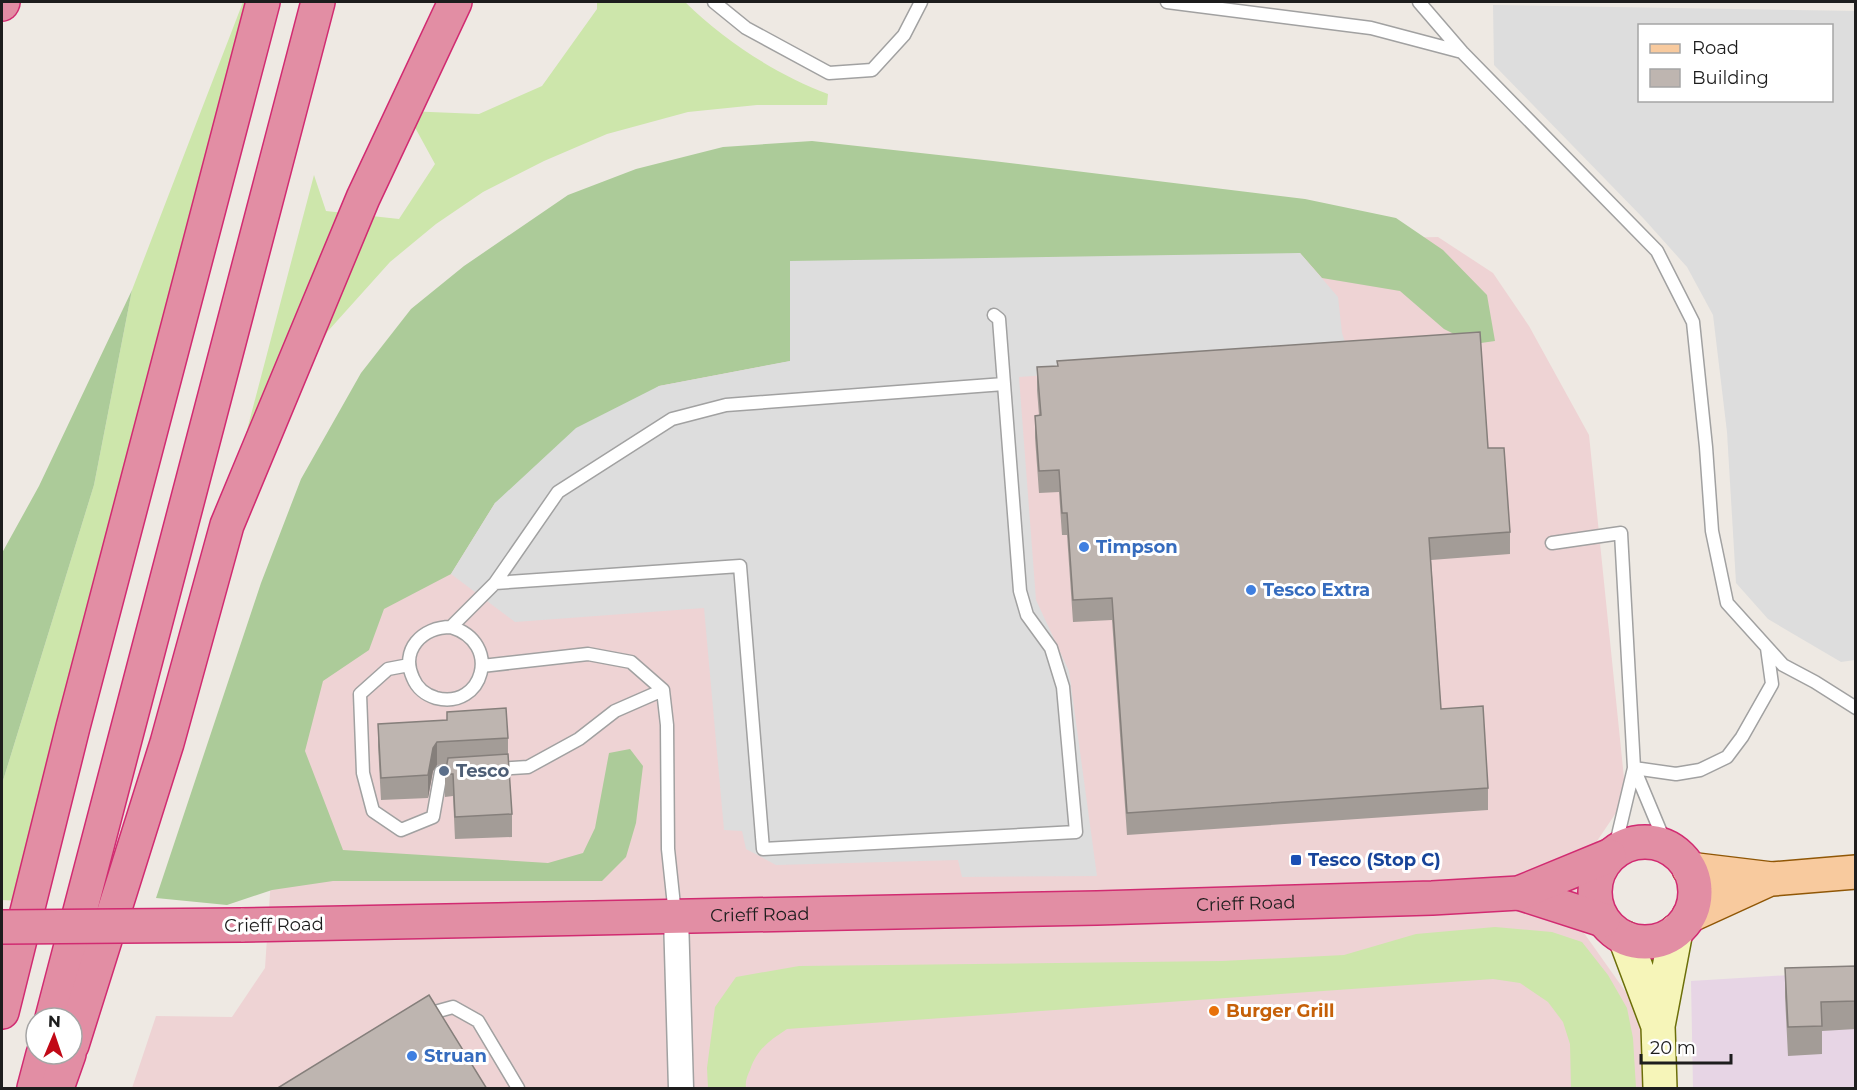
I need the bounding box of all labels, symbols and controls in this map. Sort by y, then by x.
legend [1638,24,1833,102]
text: Road [1692,37,1739,59]
text: Building [1692,67,1769,89]
place label: Timpson [1096,536,1178,558]
marker: Timpson [1077,540,1091,554]
place label: Tesco Extra [1263,579,1370,601]
marker: Tesco Extra [1244,583,1258,597]
place label: Tesco [456,760,510,782]
marker: Tesco [437,764,451,778]
place label: Tesco (Stop C) [1308,849,1441,871]
marker: Tesco (Stop C) [1289,853,1303,867]
street label: Crieff Road [1196,891,1296,916]
street label: Crieff Road [710,903,810,927]
street label: Crieff Road [224,913,324,937]
place label: Burger Grill [1226,1000,1334,1022]
marker: Burger Grill [1207,1004,1221,1018]
north arrow [24,1006,84,1066]
text: N [48,1012,61,1031]
scale bar [1641,1027,1731,1065]
text: 20 m [1650,1037,1696,1059]
place label: Struan [424,1045,487,1067]
marker: Struan [405,1049,419,1063]

